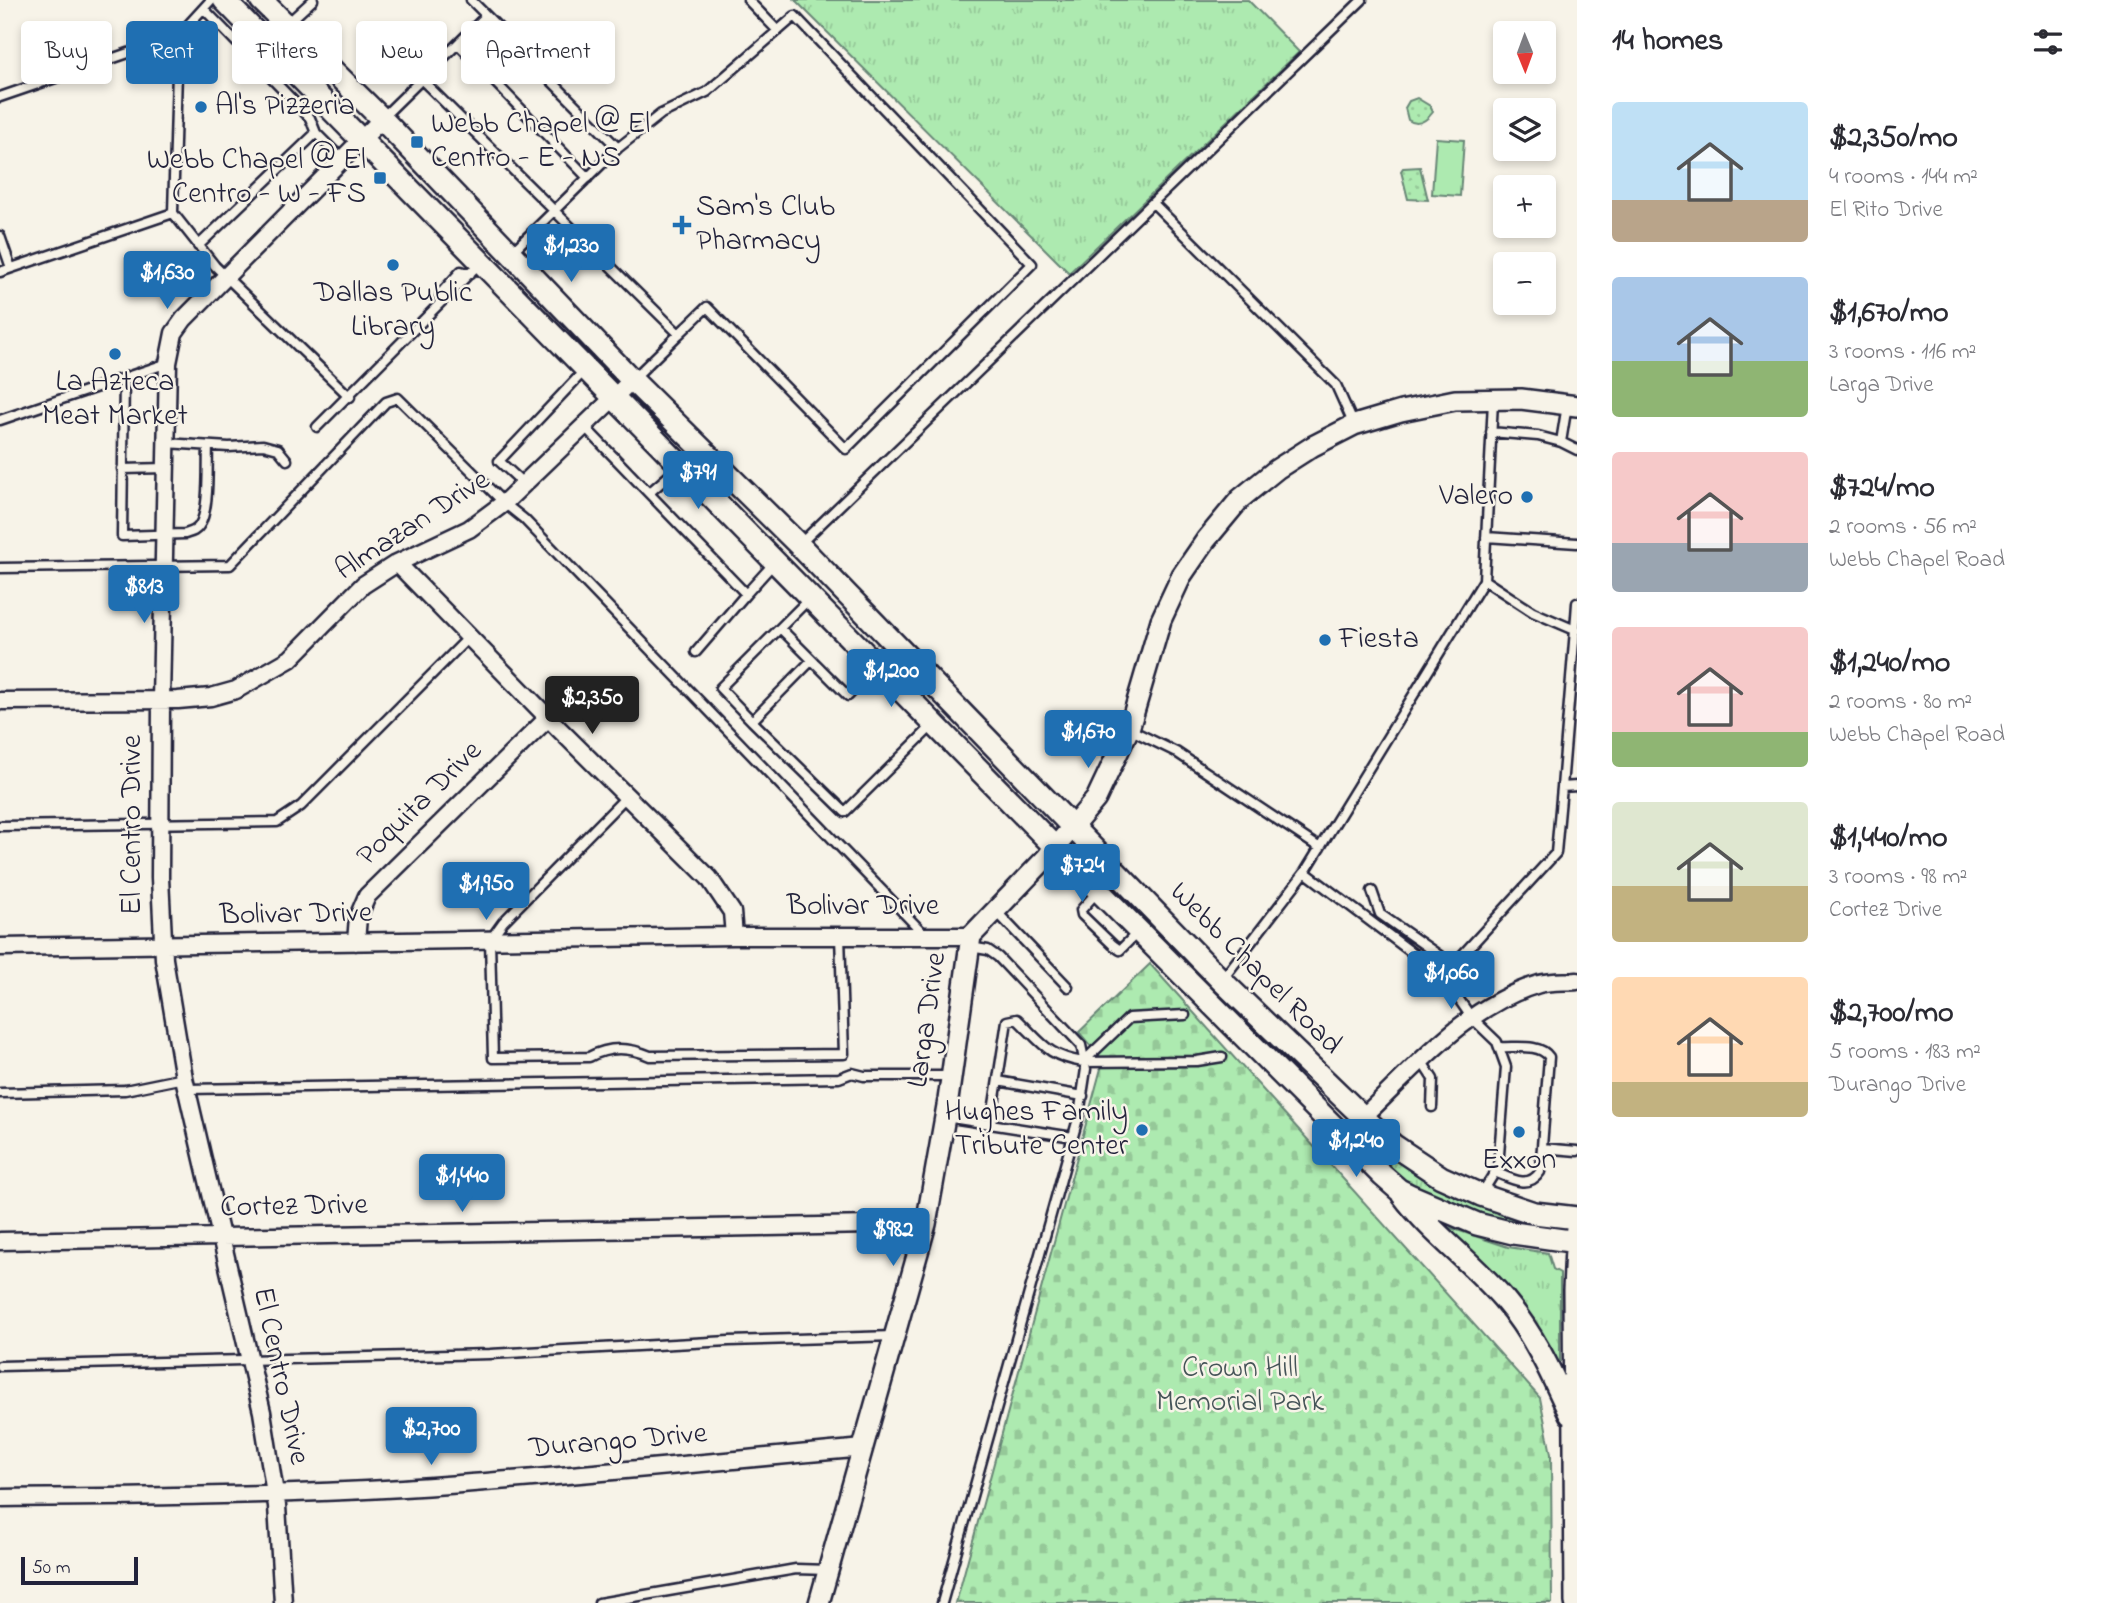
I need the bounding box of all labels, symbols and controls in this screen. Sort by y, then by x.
text: 14 homes [1612,20,1723,64]
chip: Buy [21,21,112,84]
chip: Rent [126,21,218,84]
chip: Filters [232,21,342,84]
chip: New [356,21,447,84]
chip: Apartment [461,21,615,84]
north arrow [1493,21,1556,84]
map controls [1493,21,1556,315]
icon: filters [2029,23,2067,61]
place label: Al's Pizzeria [215,85,355,129]
button: layers [1493,98,1556,161]
marker: Al's Pizzeria [193,99,209,115]
place label: Webb Chapel @ El Centro - E - NS [431,103,650,181]
text: $2,350/mo [1829,117,1958,161]
icon: home [1668,130,1752,214]
marker: Webb Chapel @ El Centro - E - NS [409,134,425,150]
place label: Webb Chapel @ El Centro - W - FS [147,139,366,217]
text: 4 rooms · 144 m² [1829,161,1978,194]
marker: Webb Chapel @ El Centro - W - FS [372,170,388,186]
button: + [1493,175,1556,238]
place label: Sam's Club Pharmacy [696,186,835,264]
text: El Rito Drive [1829,194,1943,227]
marker: Sam's Club Pharmacy [674,217,690,233]
pin: $1,230 [514,224,628,284]
text: $1,230 [543,230,599,263]
pin: $1,630 [110,252,224,311]
button: − [1493,252,1556,315]
text: $1,630 [140,257,194,290]
marker: Dallas Public Library [385,257,401,273]
place label: Dallas Public Library [313,272,473,350]
text: $1,670/mo [1829,292,1949,336]
icon: home [1668,305,1752,389]
text: 3 rooms · 116 m² [1829,336,1976,369]
marker: La Azteca Meat Market [107,346,123,362]
place label: La Azteca Meat Market [42,361,188,439]
text: Larga Drive [1829,369,1934,402]
pin: $791 [657,452,739,511]
text: $791 [679,457,717,490]
street label: Almazan Drive [327,459,500,593]
text: $724/mo [1829,467,1935,511]
place label: Valero [1438,475,1513,519]
icon: home [1668,480,1752,564]
marker: Valero [1519,489,1535,505]
text: 2 rooms · 56 m² [1829,511,1977,544]
text: Webb Chapel Road [1829,544,2005,577]
pin: $813 [103,566,185,625]
text: $813 [124,571,164,604]
place label: Fiesta [1338,618,1419,662]
marker: Fiesta [1317,632,1333,648]
text: $1,240/mo [1829,642,1950,686]
pin: $1,200 [834,650,948,709]
text: $1,200 [863,655,919,688]
icon: home [1668,655,1752,739]
pin: $2,350 [535,676,649,736]
text: $2,350 [561,682,623,715]
text: 2 rooms · 80 m² [1829,686,1972,719]
pin: $1,670 [1031,710,1145,770]
text: $1,670 [1061,716,1115,749]
text: Webb Chapel Road [1829,719,2005,752]
street label: Poquita Drive [347,731,493,877]
street label: El Centro Drive [111,734,155,915]
text: $1,440/mo [1829,817,1948,861]
icon: home [1668,830,1752,914]
pin: $724 [1041,844,1123,904]
text: $724 [1060,850,1104,883]
text: 3 rooms · 98 m² [1829,861,1967,894]
pin: $1,950 [429,862,543,922]
text: $1,950 [458,868,514,901]
street label: Webb Chapel Road [1158,872,1352,1066]
street label: Bolivar Drive [786,885,940,929]
street label: Bolivar Drive [218,892,373,938]
text: Cortez Drive [1829,894,1942,927]
street label: Larga Drive [897,949,959,1091]
pin: $1,060 [1394,951,1508,1011]
text: $1,060 [1423,957,1479,990]
text: $2,700/mo [1829,992,1954,1036]
icon: home [1668,1005,1752,1089]
text: 5 rooms · 183 m² [1829,1036,1981,1069]
text: Durango Drive [1829,1069,1966,1102]
place label: Hughes Family Tribute Center [945,1091,1129,1169]
pin: $1,240 [1299,1120,1413,1179]
marker: Hughes Family Tribute Center [1134,1122,1150,1138]
marker: Exxon [1511,1124,1527,1140]
text: $1,240 [1328,1125,1384,1158]
place label: Exxon [1482,1139,1556,1183]
pin: $1,440 [405,1154,519,1214]
text: $1,440 [435,1160,489,1193]
street label: Cortez Drive [220,1184,369,1230]
pin: $982 [852,1208,934,1268]
text: $982 [873,1214,913,1247]
street label: El Centro Drive [240,1283,320,1469]
park label: Crown Hill Memorial Park [1156,1347,1325,1425]
pin: $2,700 [374,1408,488,1467]
street label: Durango Drive [526,1412,709,1472]
text: $2,700 [402,1413,460,1446]
scale bar [21,1554,138,1586]
text: 50 m [32,1555,71,1582]

